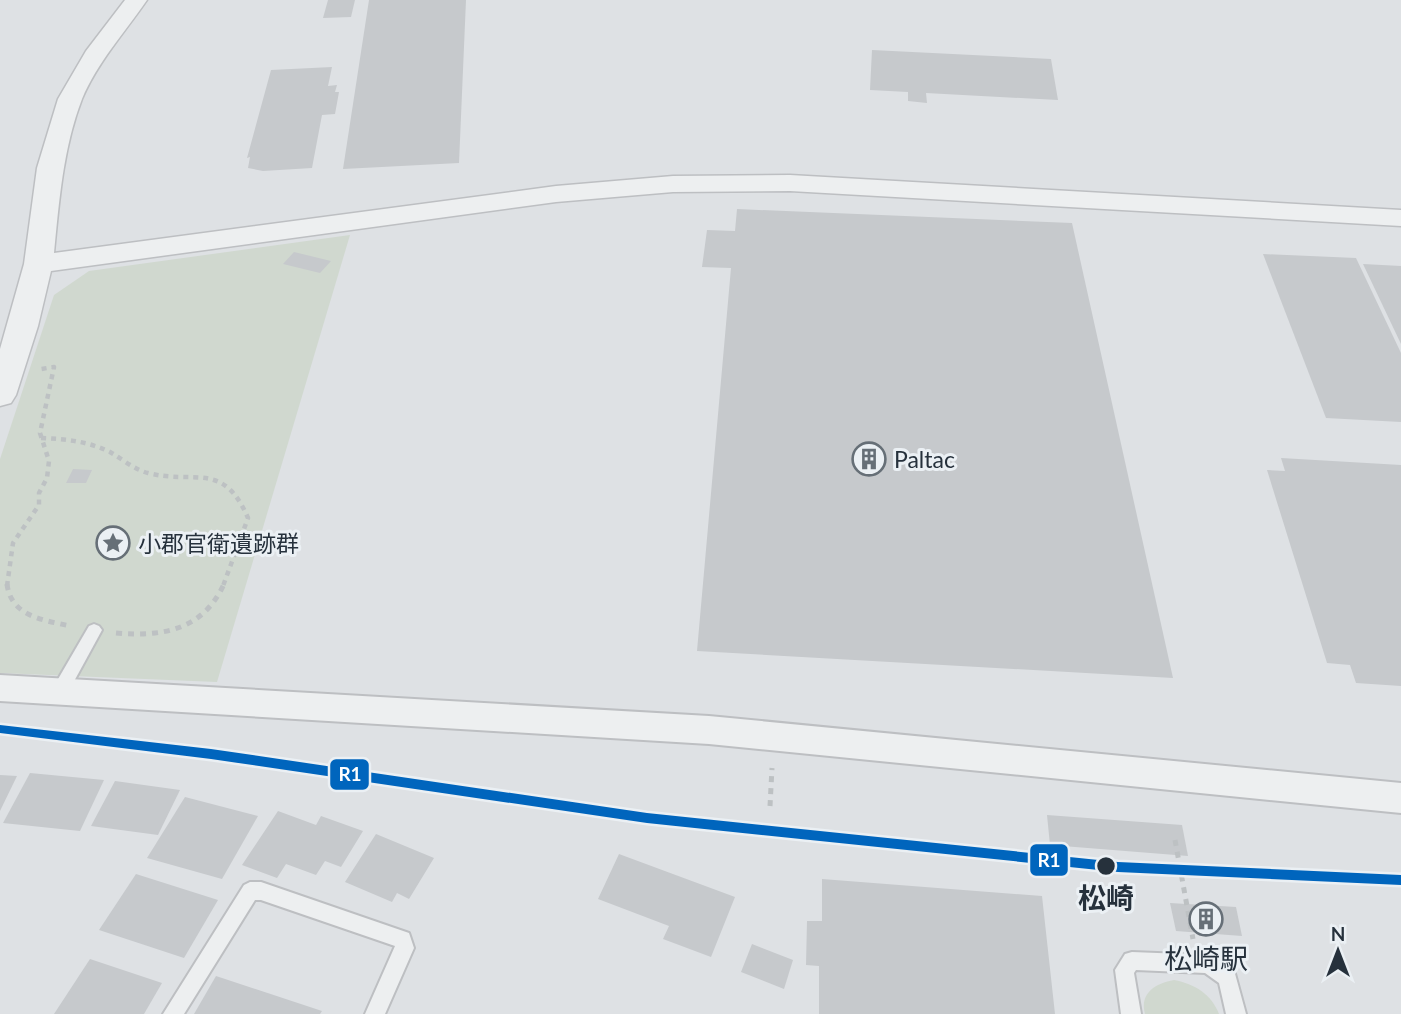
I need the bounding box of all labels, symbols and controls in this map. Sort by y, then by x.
building icon: Paltac [850,440,888,478]
place label: Paltac [894,445,955,473]
place icon: 小郡官衛遺跡群 [94,524,132,562]
place label: 小郡官衛遺跡群 [138,529,299,557]
line badge: R1 [329,758,370,791]
text: R1 [338,762,362,785]
line badge: R1 [1029,843,1069,877]
text: R1 [1037,848,1061,871]
marker: 松崎 [1095,855,1117,877]
place label: 松崎 [1078,880,1134,914]
building icon: 松崎駅 [1187,900,1225,938]
north arrow [1303,916,1373,986]
text: N [1331,922,1345,945]
place label: 松崎駅 [1164,941,1248,975]

